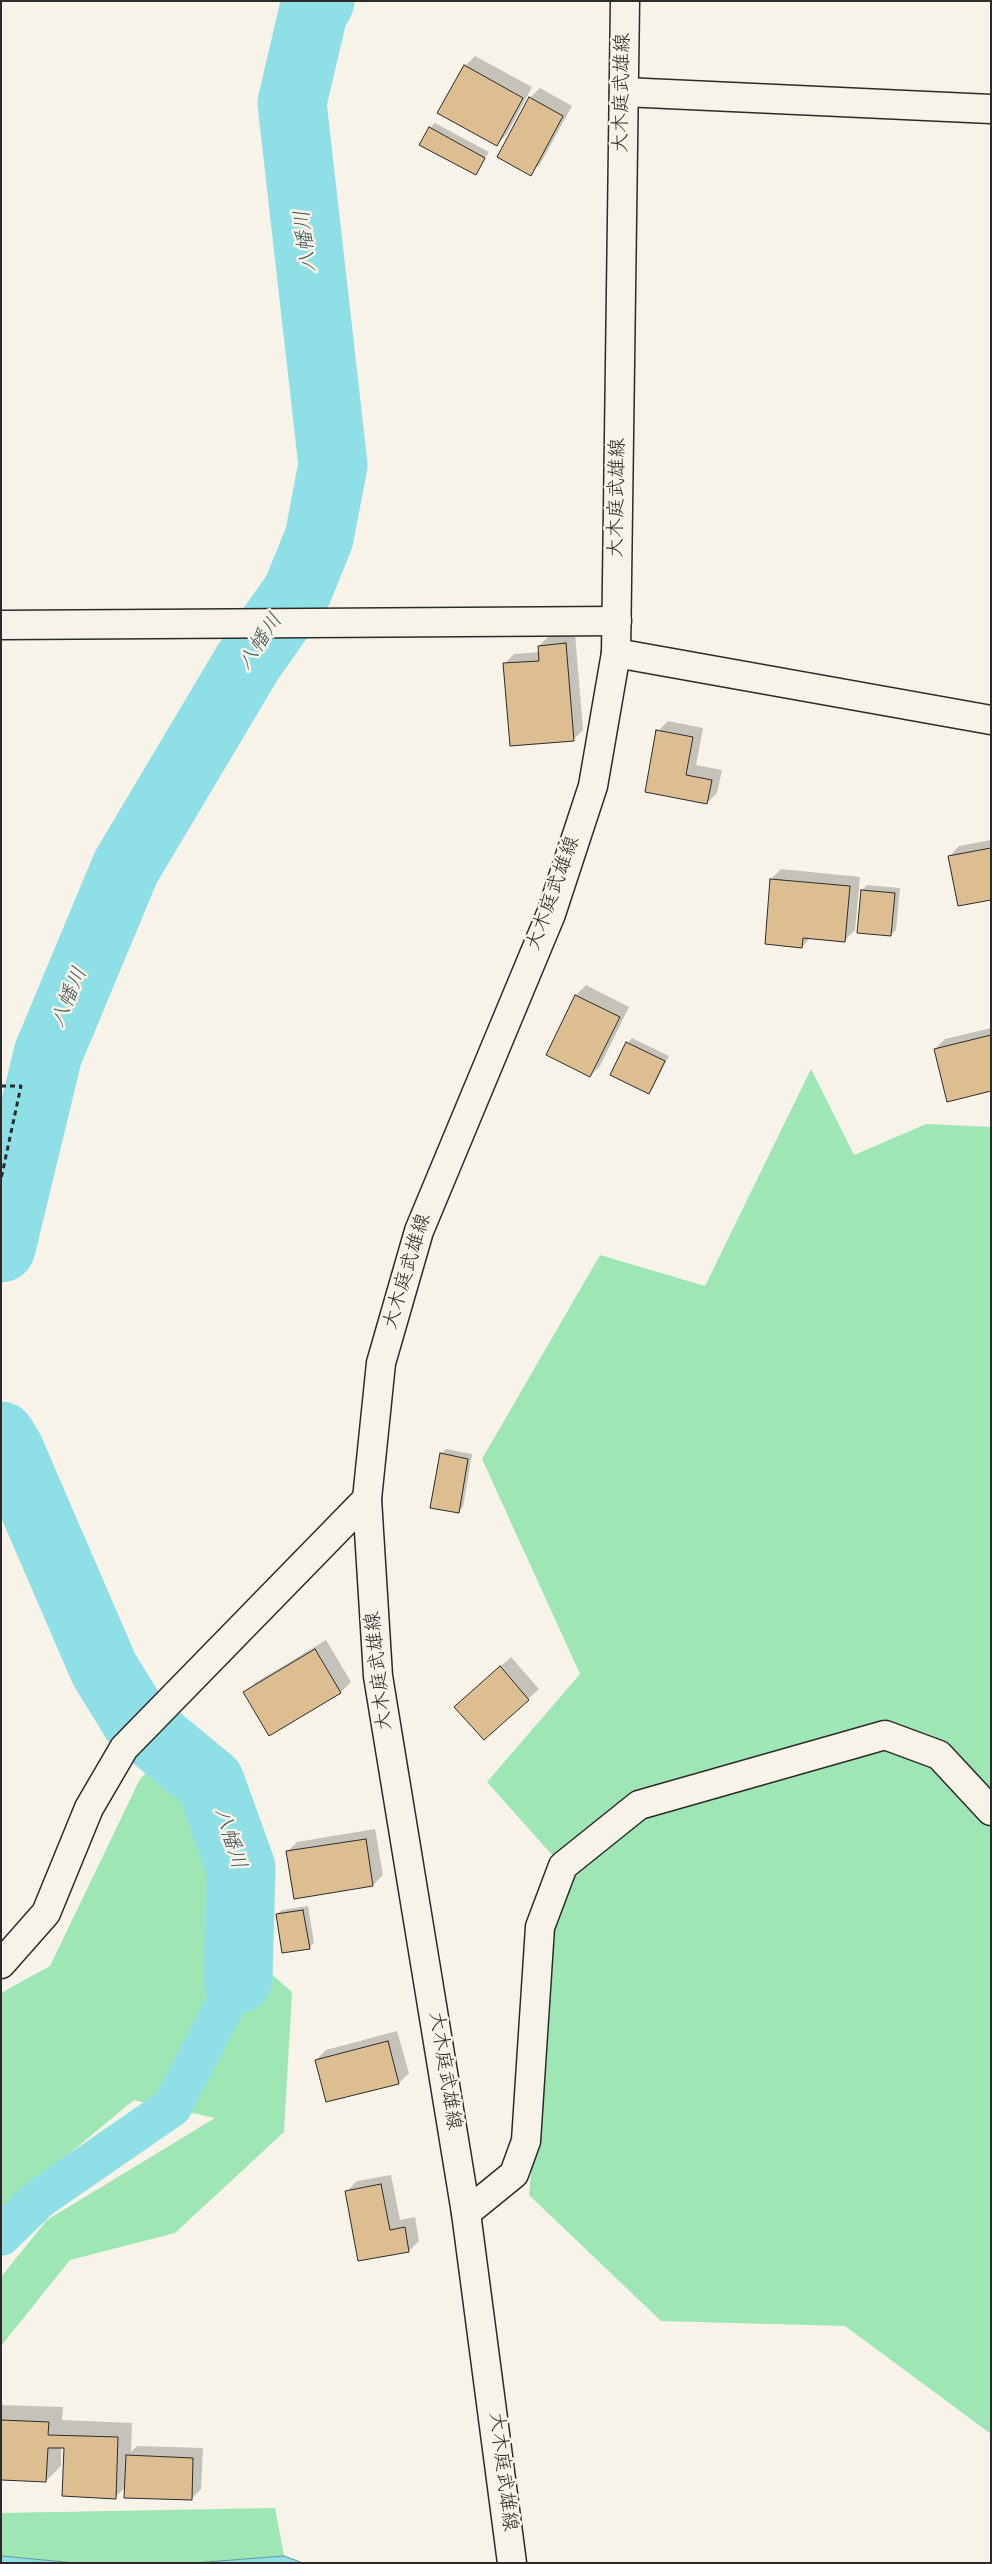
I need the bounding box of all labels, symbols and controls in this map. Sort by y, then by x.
street label: 大木庭武雄線 [611,33,637,153]
water label: 八幡川 [292,208,324,274]
street label: 大木庭武雄線 [606,438,632,558]
water label: 八幡川 [234,610,290,676]
street label: 大木庭武雄線 [523,834,587,954]
water label: 八幡川 [47,964,95,1032]
street label: 大木庭武雄線 [380,1211,438,1333]
street label: 大木庭武雄線 [363,1610,399,1732]
water label: 八幡川 [207,1805,249,1873]
street label: 大木庭武雄線 [422,2010,464,2132]
street label: 大木庭武雄線 [482,2411,520,2533]

